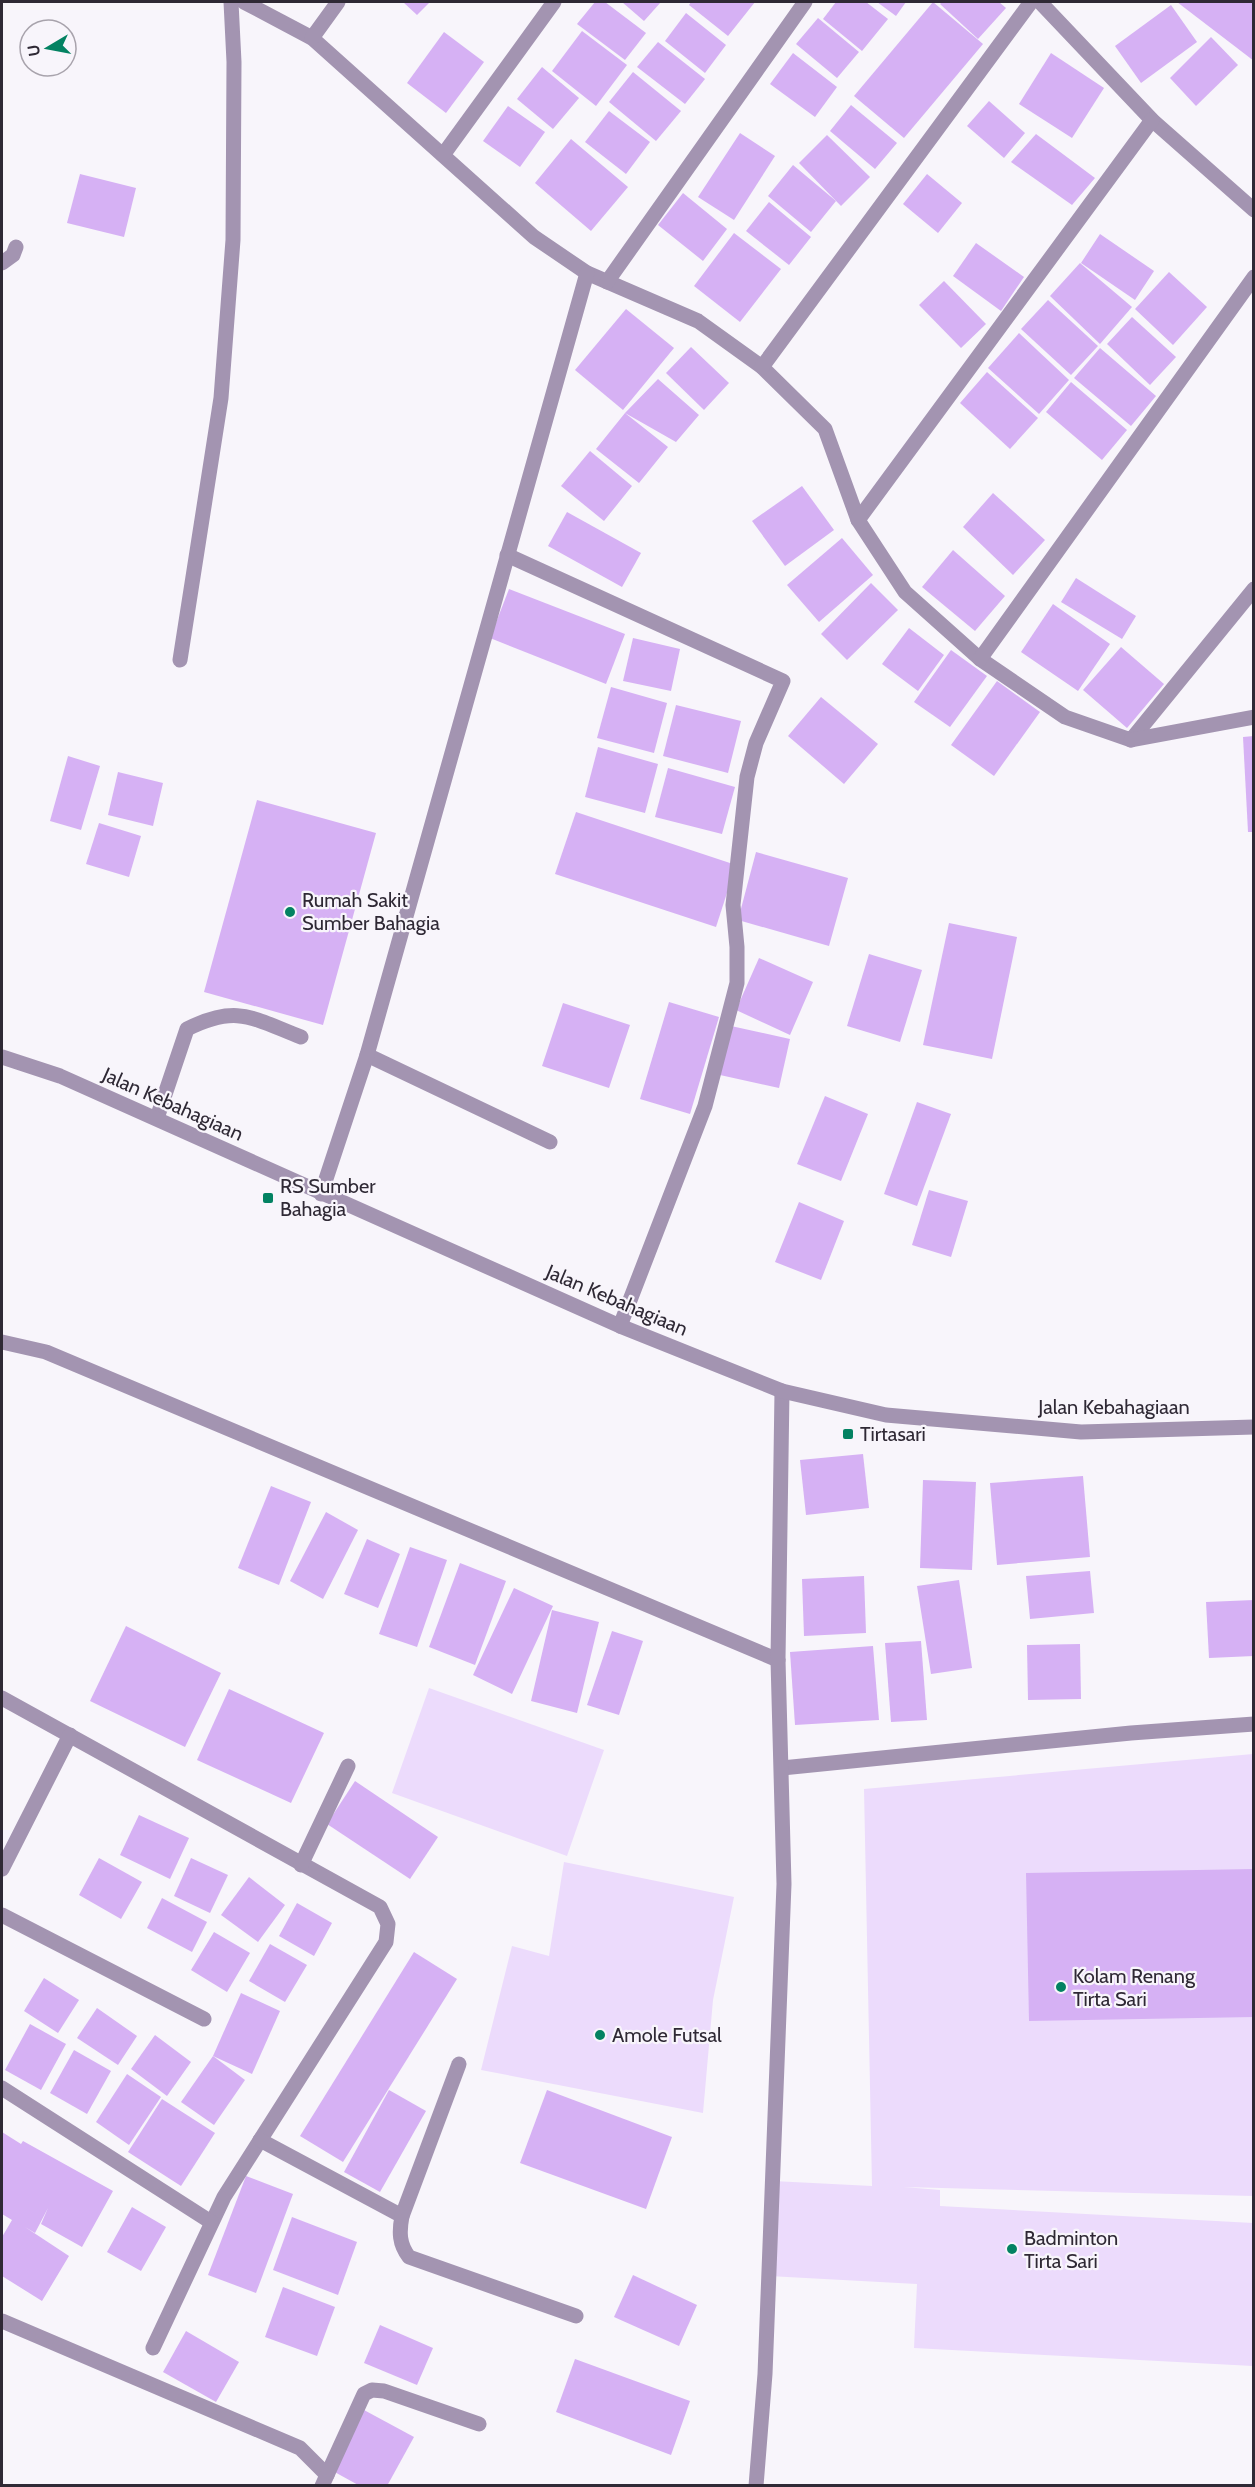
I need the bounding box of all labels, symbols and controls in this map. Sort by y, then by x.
north arrow [18,18,78,78]
text: U [23,43,44,58]
place label: Rumah Sakit Sumber Bahagia [302,888,440,935]
marker: Rumah Sakit Sumber Bahagia [283,905,297,919]
street label: Jalan Kebahagiaan [98,1062,247,1146]
place label: RS Sumber Bahagia [280,1174,376,1221]
marker: RS Sumber Bahagia [261,1191,275,1205]
street label: Jalan Kebahagiaan [542,1259,691,1341]
street label: Jalan Kebahagiaan [1037,1395,1190,1419]
place label: Tirtasari [860,1422,926,1446]
marker: Tirtasari [841,1427,855,1441]
place label: Kolam Renang Tirta Sari [1073,1964,1196,2011]
marker: Kolam Renang Tirta Sari [1054,1980,1068,1994]
place label: Amole Futsal [612,2023,722,2047]
marker: Amole Futsal [593,2028,607,2042]
place label: Badminton Tirta Sari [1024,2226,1118,2273]
marker: Badminton Tirta Sari [1005,2242,1019,2256]

